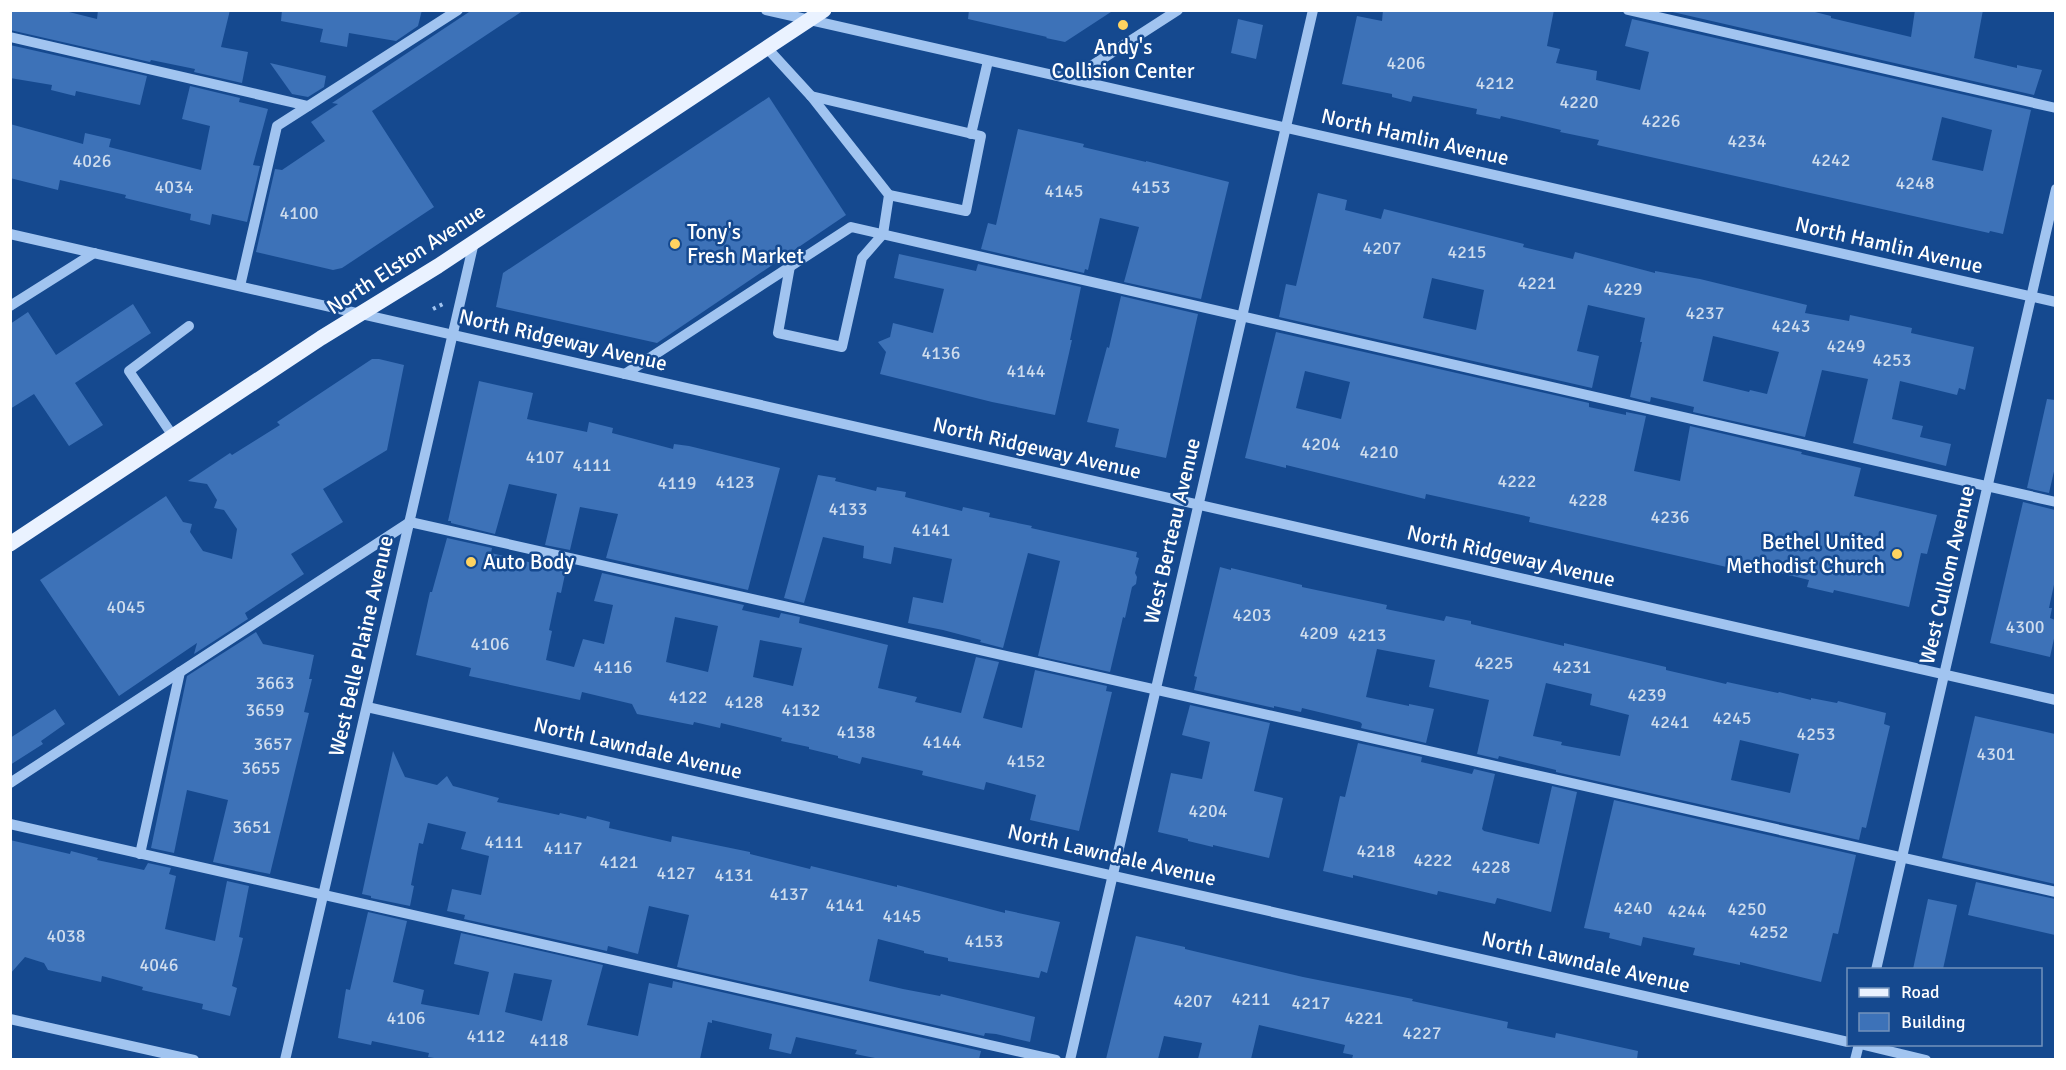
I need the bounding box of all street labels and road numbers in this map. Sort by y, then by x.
street label: North Hamlin Avenue [1319,103,1511,171]
street label: North Elston Avenue [322,198,490,320]
street label: North Hamlin Avenue [1793,211,1985,279]
street label: North Ridgeway Avenue [456,303,670,377]
street label: North Ridgeway Avenue [930,411,1144,485]
street label: West Berteau Avenue [1138,435,1206,627]
street label: West Cullom Avenue [1914,483,1980,667]
street label: North Ridgeway Avenue [1404,519,1618,593]
street label: West Belle Plaine Avenue [323,533,399,759]
street label: North Lawndale Avenue [531,711,745,785]
street label: North Lawndale Avenue [1005,818,1219,892]
street label: North Lawndale Avenue [1479,925,1693,999]

